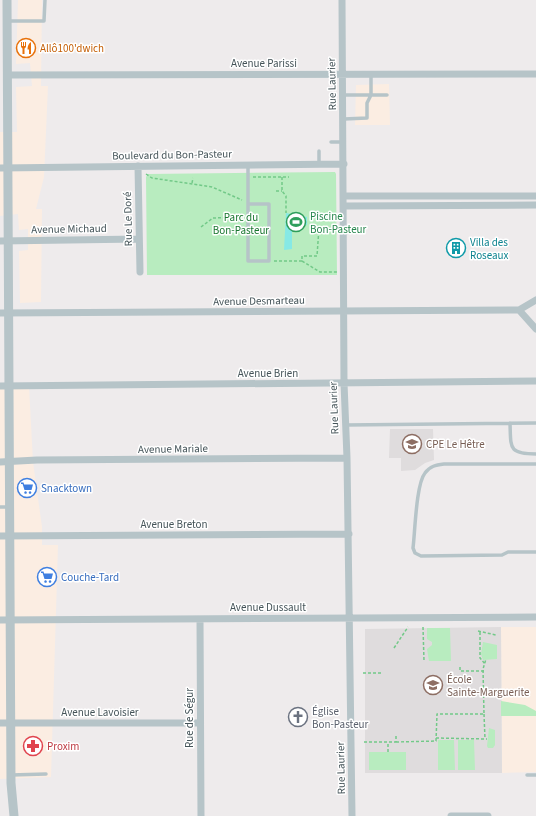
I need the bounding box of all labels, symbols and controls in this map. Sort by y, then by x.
restaurant icon: Allô100'dwich [15,37,37,59]
place label: Allô100'dwich [40,41,104,56]
street label: Avenue Parissi [231,56,297,71]
street label: Rue Laurier [324,57,340,110]
street label: Boulevard du Bon-Pasteur [112,146,232,164]
street label: Rue Le Doré [120,191,136,246]
place label: Piscine Bon-Pasteur [310,209,367,237]
park label: Parc du Bon-Pasteur [213,210,269,238]
sports icon: Piscine Bon-Pasteur [285,211,307,233]
street label: Avenue Michaud [31,221,107,237]
place label: Villa des Roseaux [470,235,509,263]
building icon: Villa des Roseaux [445,237,467,259]
street label: Avenue Desmarteau [213,293,305,309]
street label: Avenue Brien [238,366,298,381]
street label: Rue Laurier [326,381,342,435]
school or university icon: CPE Le Hêtre [401,433,423,455]
place label: CPE Le Hêtre [426,437,485,452]
street label: Avenue Mariale [138,441,209,457]
supermarket icon: Snacktown [16,477,38,499]
place label: Snacktown [41,481,92,496]
street label: Avenue Breton [140,517,208,532]
supermarket icon: Couche-Tard [36,566,58,588]
place label: Couche-Tard [61,570,119,585]
street label: Avenue Dussault [230,600,306,615]
place label: École Sainte-Marguerite [447,672,530,700]
school or university icon: École Sainte-Marguerite [422,674,444,696]
street label: Rue de Ségur [182,688,197,748]
place label: Église Bon-Pasteur [312,704,369,732]
street label: Avenue Lavoisier [61,705,139,720]
church icon: Église Bon-Pasteur [287,706,309,728]
pharmacy icon: Proxim [22,735,44,757]
place label: Proxim [47,739,79,754]
street label: Rue Laurier [333,741,349,794]

